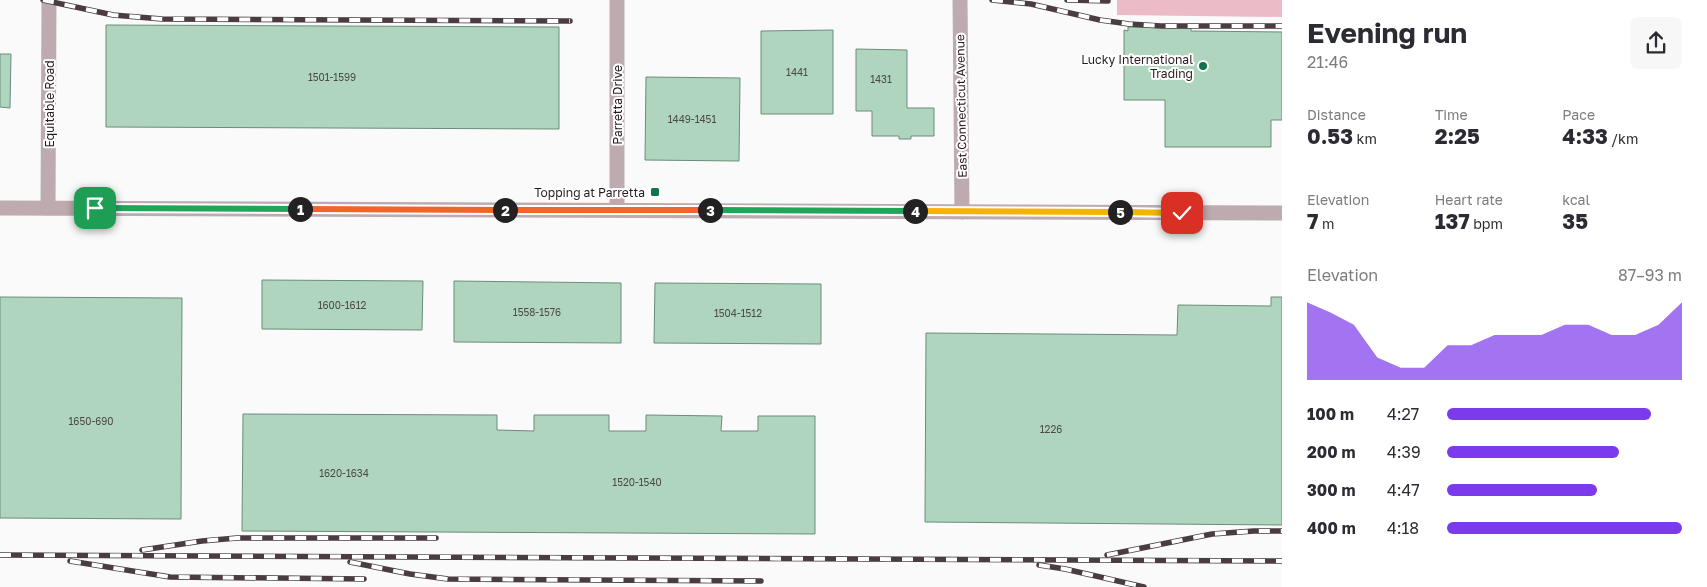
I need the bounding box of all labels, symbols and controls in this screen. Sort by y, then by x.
text: Evening run [1307,16,1467,49]
button: share [1630,17,1682,69]
street label: East Connecticut Avenue [952,34,970,178]
place label: Lucky International Trading [1081,52,1193,81]
text: 21:46 [1307,52,1348,72]
street label: Equitable Road [42,60,57,148]
marker: Lucky International Trading [1197,60,1209,72]
street label: Parretta Drive [610,65,625,145]
house number: 1441 [786,66,808,78]
house number: 1501-1599 [308,71,356,83]
house number: 1431 [870,73,892,85]
text: Distance [1307,106,1366,123]
text: Time [1435,106,1468,123]
text: Pace [1562,106,1595,123]
house number: 1449-1451 [668,113,716,125]
text: 0.53 [1307,123,1353,149]
text: 2:25 [1435,123,1480,149]
text: 4:33 [1562,123,1608,149]
text: km [1353,130,1377,147]
text: /km [1608,130,1638,147]
place label: Topping at Parretta [534,185,645,200]
marker: Topping at Parretta [649,186,661,198]
pin [74,187,116,229]
text: Elevation [1307,191,1369,208]
text: Heart rate [1435,191,1503,208]
text: kcal [1562,191,1590,208]
pin [1161,192,1203,234]
icon: arrive [81,194,109,222]
pin: 1 [288,196,312,222]
pin: 2 [492,198,518,222]
pin: 3 [698,198,722,222]
pin: 4 [902,198,928,224]
icon: check [1168,199,1196,227]
pin: 5 [1108,200,1132,224]
text: 1 [297,201,304,218]
text: 2 [501,202,510,219]
text: 3 [706,202,715,219]
text: 4 [911,203,920,220]
text: 5 [1116,204,1125,221]
text: 7 [1307,208,1318,234]
text: 137 [1435,208,1470,234]
text: 35 [1562,208,1588,234]
text: m [1318,215,1334,232]
text: bpm [1470,215,1503,232]
text: Elevation [1307,265,1378,285]
text: 87–93 m [1618,265,1682,285]
house number: 1600-1612 [318,299,367,311]
house number: 1558-1576 [513,306,561,318]
house number: 1504-1512 [714,307,762,319]
text: 100 m [1307,404,1354,424]
text: 4:27 [1387,404,1419,424]
house number: 1650-690 [69,415,114,427]
house number: 1226 [1040,423,1062,435]
text: 200 m [1307,442,1356,462]
text: 4:39 [1387,442,1421,462]
house number: 1620-1634 [319,467,369,479]
house number: 1520-1540 [612,476,662,488]
text: 300 m [1307,480,1356,500]
text: 4:47 [1387,480,1420,500]
text: 400 m [1307,518,1356,538]
text: 4:18 [1387,518,1419,538]

